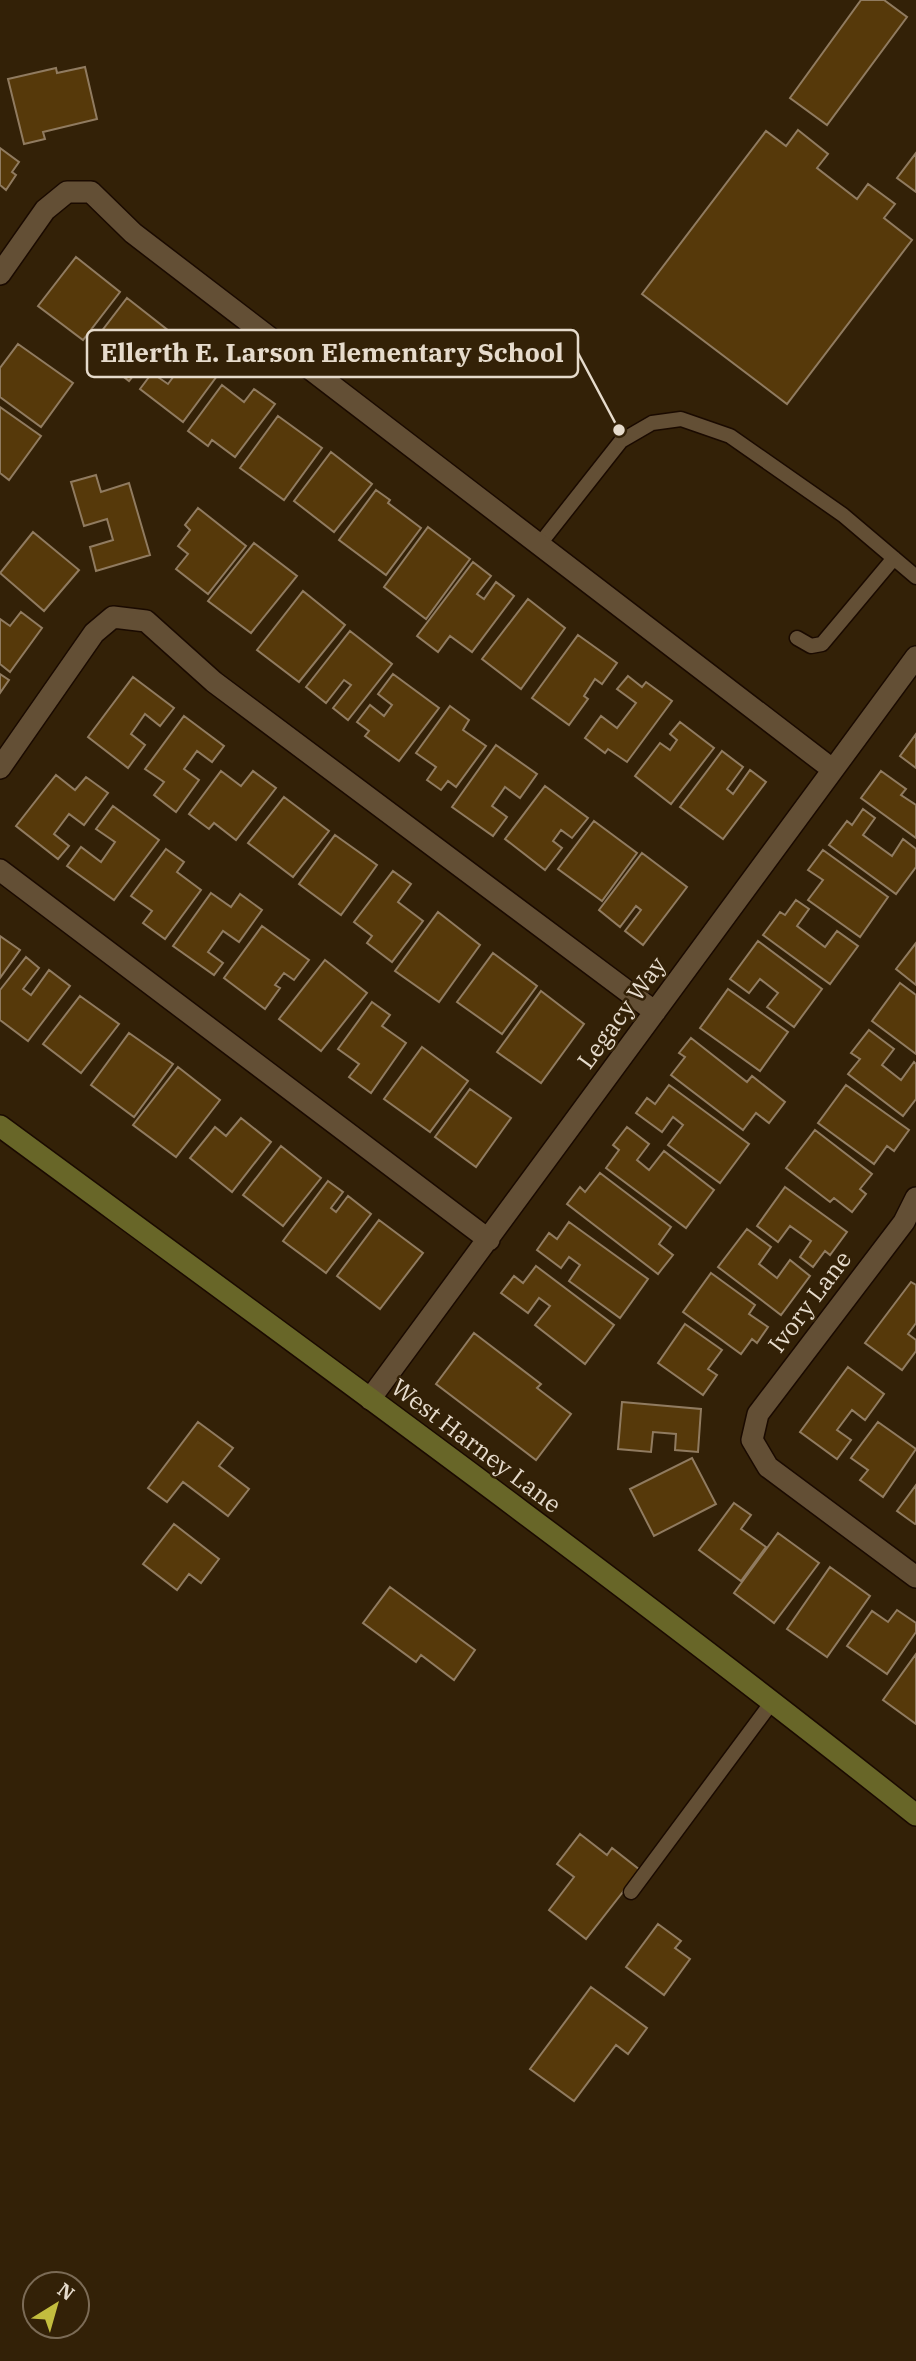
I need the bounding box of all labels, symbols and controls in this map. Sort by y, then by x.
callout: Ellerth E. Larson Elementary School [87,330,578,377]
text: Ellerth E. Larson Elementary School [100,335,564,369]
street label: Legacy Way [570,950,673,1075]
street label: Ivory Lane [760,1244,858,1359]
street label: West Harney Lane [385,1371,568,1520]
north arrow [21,2270,91,2340]
text: N [53,2277,79,2306]

